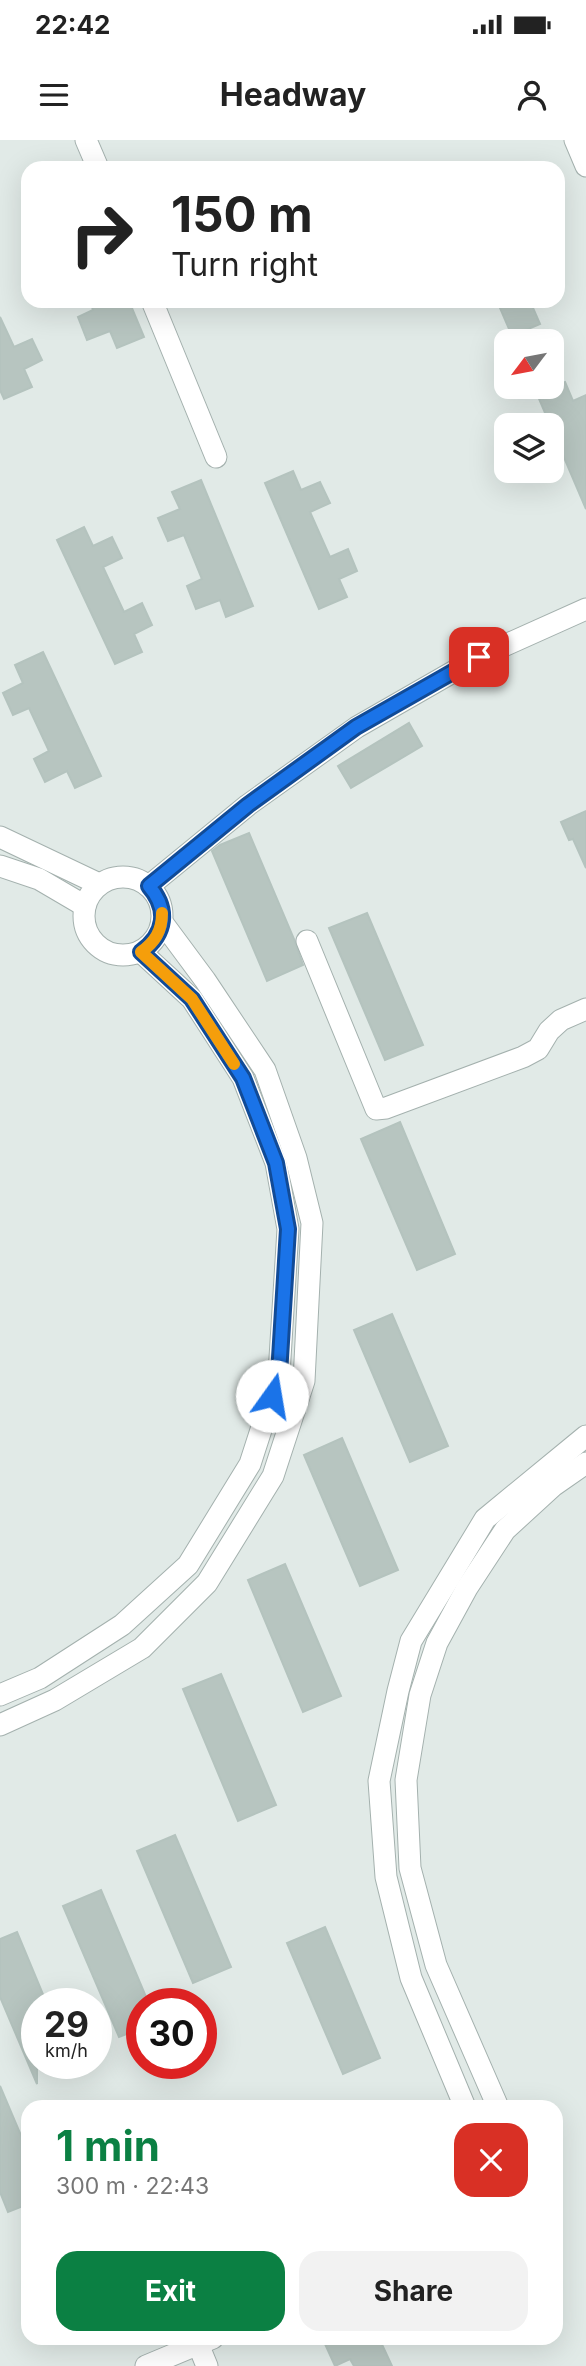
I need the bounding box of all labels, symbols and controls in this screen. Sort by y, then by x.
text: 22:42 [35,9,110,40]
text: Headway [220,75,366,114]
icon: menu [35,76,73,114]
icon: person [513,76,551,114]
text: 150 m [171,185,313,244]
icon: right [56,189,147,280]
text: Turn right [171,245,318,284]
north arrow [494,329,564,399]
map controls [494,329,564,483]
button: layers [494,413,564,483]
pin [449,627,509,687]
icon: arrive [460,638,498,676]
position arrow [235,1359,309,1433]
speed limit sign: 30 [126,1988,217,2079]
text: 29 [44,2003,89,2045]
text: km/h [45,2040,88,2061]
text: 1 min [56,2120,160,2171]
button: close [454,2123,528,2197]
text: 300 m · 22:43 [56,2172,209,2200]
button: Exit [56,2251,285,2331]
button: Share [299,2251,528,2331]

